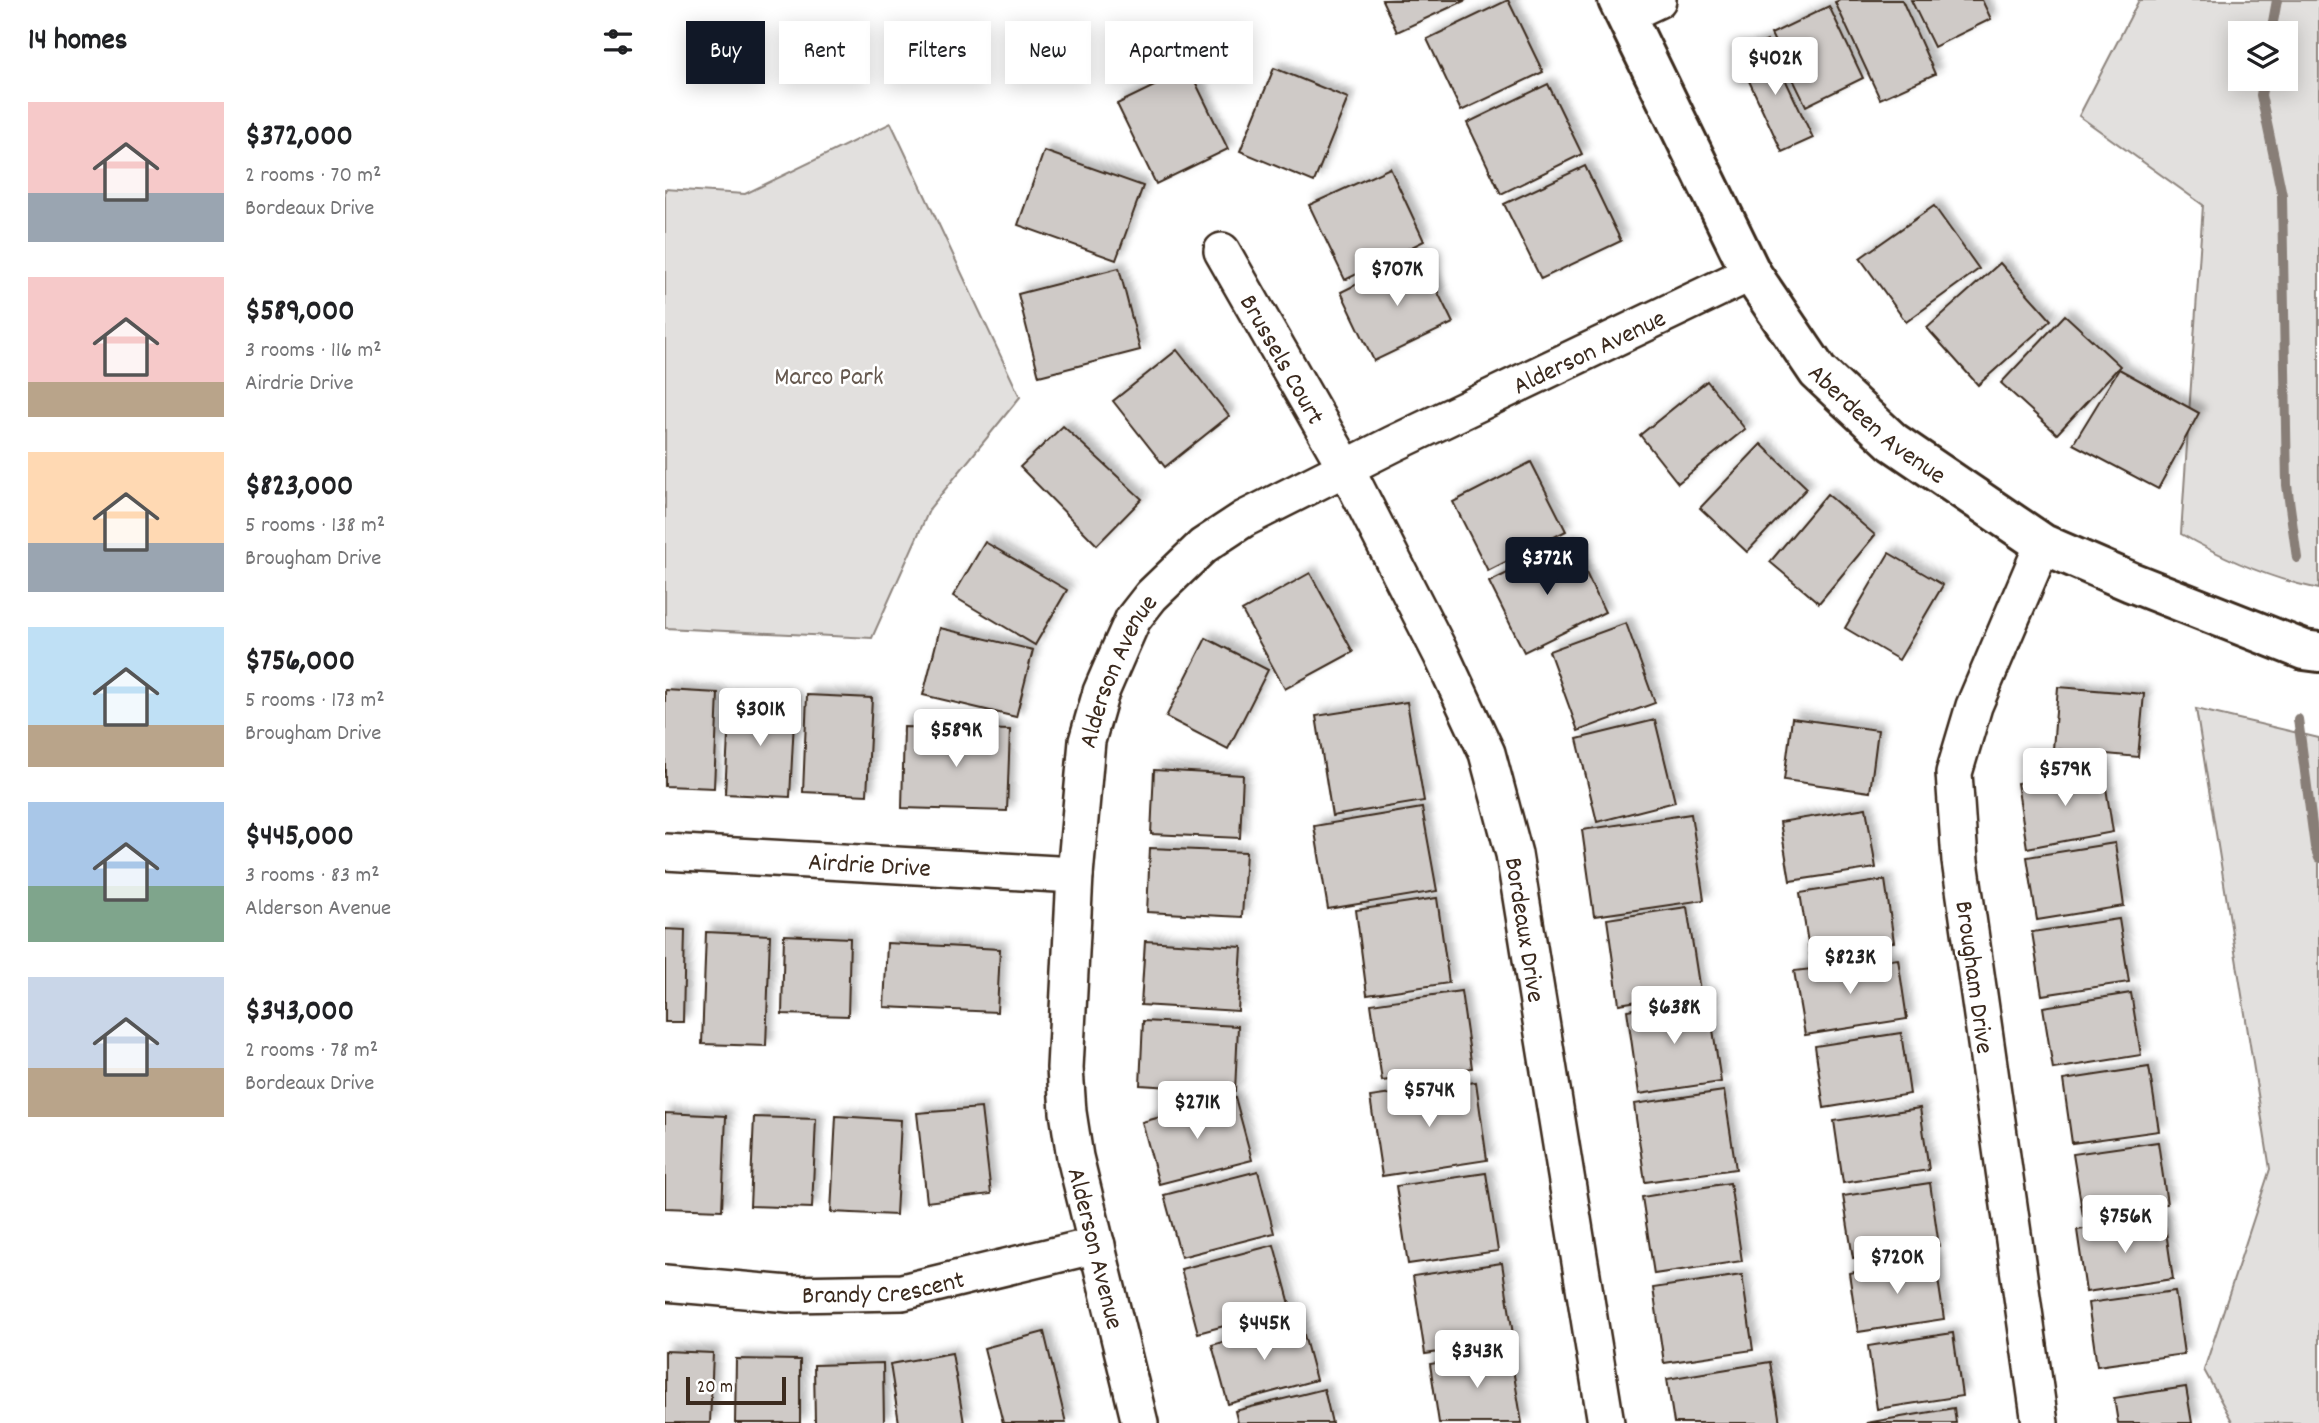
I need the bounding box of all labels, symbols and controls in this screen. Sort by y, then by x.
text: 14 homes [28,21,127,64]
chip: Buy [686,21,765,84]
chip: Rent [779,21,870,84]
chip: Filters [884,21,991,84]
chip: New [1005,21,1091,84]
chip: Apartment [1105,21,1253,84]
map controls [2228,21,2298,91]
button: layers [2228,21,2298,91]
icon: filters [599,23,637,61]
pin: $402K [1726,38,1824,97]
text: $402K [1748,43,1802,76]
text: $372,000 [245,117,353,160]
icon: home [84,130,168,214]
text: 2 rooms · 70 m² [245,160,381,193]
text: Bordeaux Drive [245,193,374,226]
pin: $707K [1348,248,1446,308]
text: $707K [1371,254,1423,287]
street label: Brussels Court [1229,288,1333,433]
text: $589,000 [245,292,355,335]
street label: Alderson Avenue [1508,301,1673,406]
icon: home [84,305,168,389]
text: 3 rooms · 116 m² [245,335,382,368]
street label: Aberdeen Avenue [1798,357,1952,495]
park label: Marco Park [774,360,884,397]
text: Airdrie Drive [245,368,354,401]
text: $823,000 [245,467,353,510]
icon: home [84,480,168,564]
text: 5 rooms · 138 m² [245,510,385,543]
pin: $372K [1498,538,1596,597]
text: Brougham Drive [245,543,381,576]
text: $372K [1521,543,1573,576]
street label: Alderson Avenue [1071,587,1168,753]
text: $756,000 [245,642,355,685]
icon: home [84,655,168,739]
text: 5 rooms · 173 m² [245,685,385,718]
pin: $301K [711,688,809,748]
text: $301K [735,694,785,727]
pin: $589K [907,710,1005,769]
text: $589K [930,715,982,748]
text: Brougham Drive [245,718,381,751]
pin: $579K [2016,748,2114,808]
text: $579K [2039,754,2091,787]
text: $445,000 [245,817,354,860]
icon: home [84,830,168,914]
street label: Airdrie Drive [807,845,932,889]
street label: Bordeaux Drive [1493,855,1553,1005]
text: 3 rooms · 83 m² [245,860,380,893]
text: Alderson Avenue [245,893,391,926]
street label: Brougham Drive [1943,899,2002,1056]
pin: $823K [1801,936,1899,996]
text: $823K [1824,942,1876,975]
pin: $638K [1625,986,1723,1046]
text: $343,000 [245,992,354,1035]
text: $638K [1648,992,1701,1025]
icon: home [84,1005,168,1089]
text: 2 rooms · 78 m² [245,1035,378,1068]
text: Bordeaux Drive [245,1068,374,1101]
pin: $574K [1380,1070,1478,1129]
text: $574K [1403,1075,1455,1108]
pin: $271K [1148,1082,1246,1141]
text: $271K [1174,1087,1220,1120]
street label: Alderson Avenue [1056,1164,1132,1334]
pin: $756K [2076,1196,2174,1255]
text: $756K [2098,1201,2152,1234]
pin: $720K [1848,1236,1946,1296]
text: $720K [1870,1242,1924,1275]
street label: Brandy Crescent [802,1263,969,1316]
pin: $445K [1215,1302,1313,1362]
text: $445K [1238,1308,1290,1341]
pin: $343K [1428,1330,1526,1390]
text: $343K [1451,1336,1503,1369]
scale bar [686,1374,786,1406]
text: 20 m [697,1375,733,1402]

